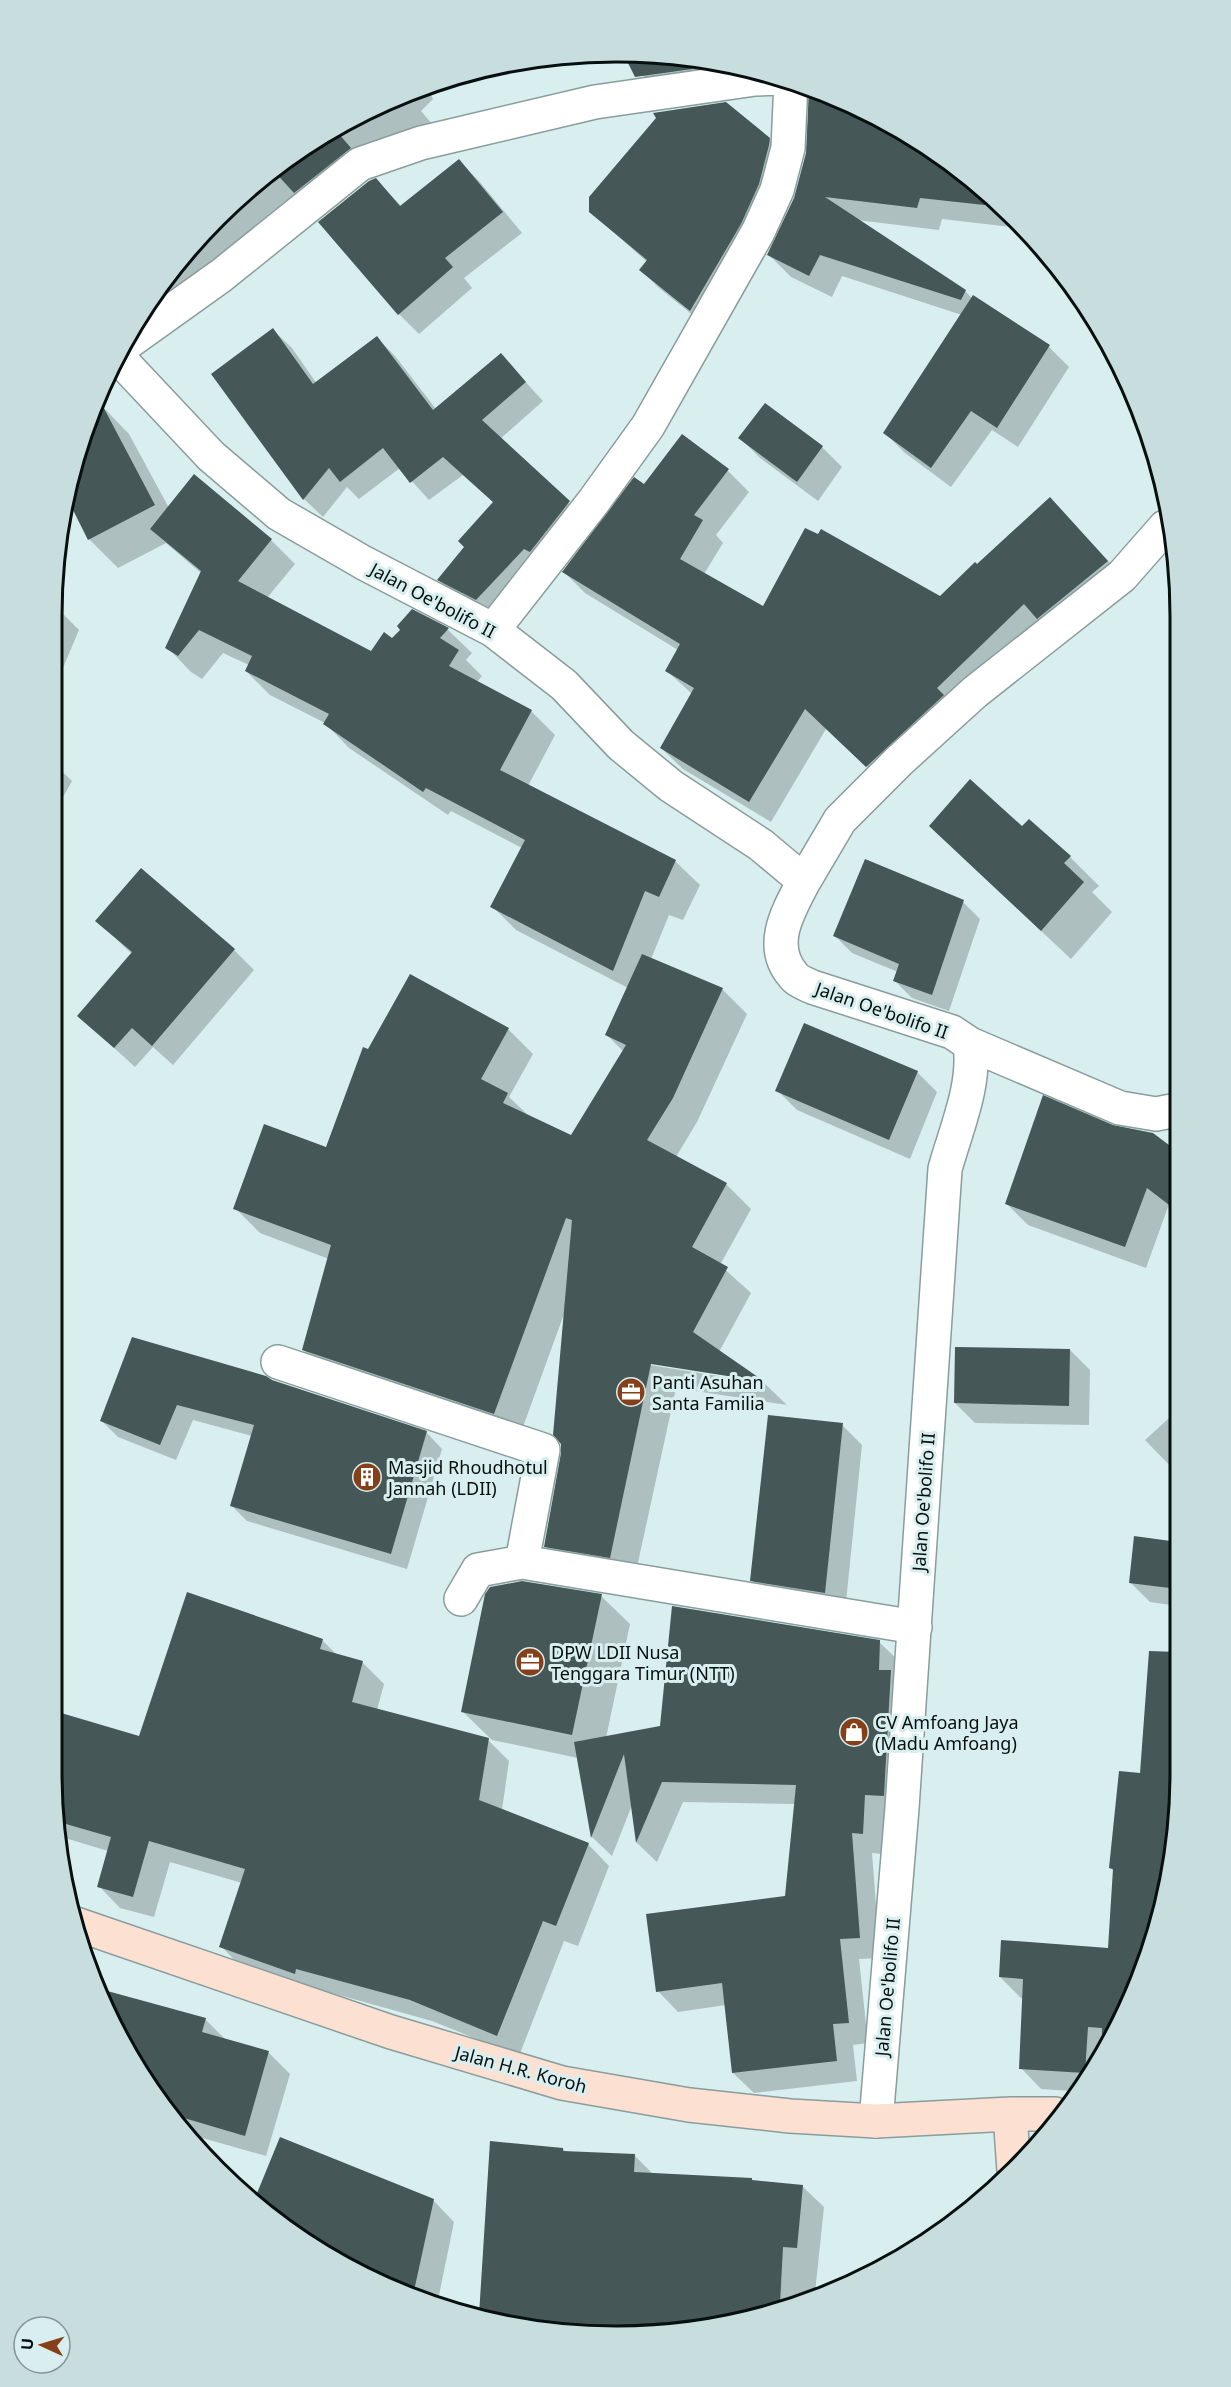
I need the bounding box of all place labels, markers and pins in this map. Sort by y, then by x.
place label: Panti Asuhan Santa Familia [652,1370,765,1415]
office icon: Panti Asuhan Santa Familia [615,1376,647,1408]
place label: Masjid Rhoudhotul Jannah (LDII) [386,1455,548,1500]
building icon: Masjid Rhoudhotul Jannah (LDII) [351,1461,383,1493]
place label: DPW LDII Nusa Tenggara Timur (NTT) [551,1640,735,1685]
office icon: DPW LDII Nusa Tenggara Timur (NTT) [514,1646,546,1678]
place label: CV Amfoang Jaya (Madu Amfoang) [875,1710,1019,1755]
shop icon: CV Amfoang Jaya (Madu Amfoang) [838,1716,870,1748]

